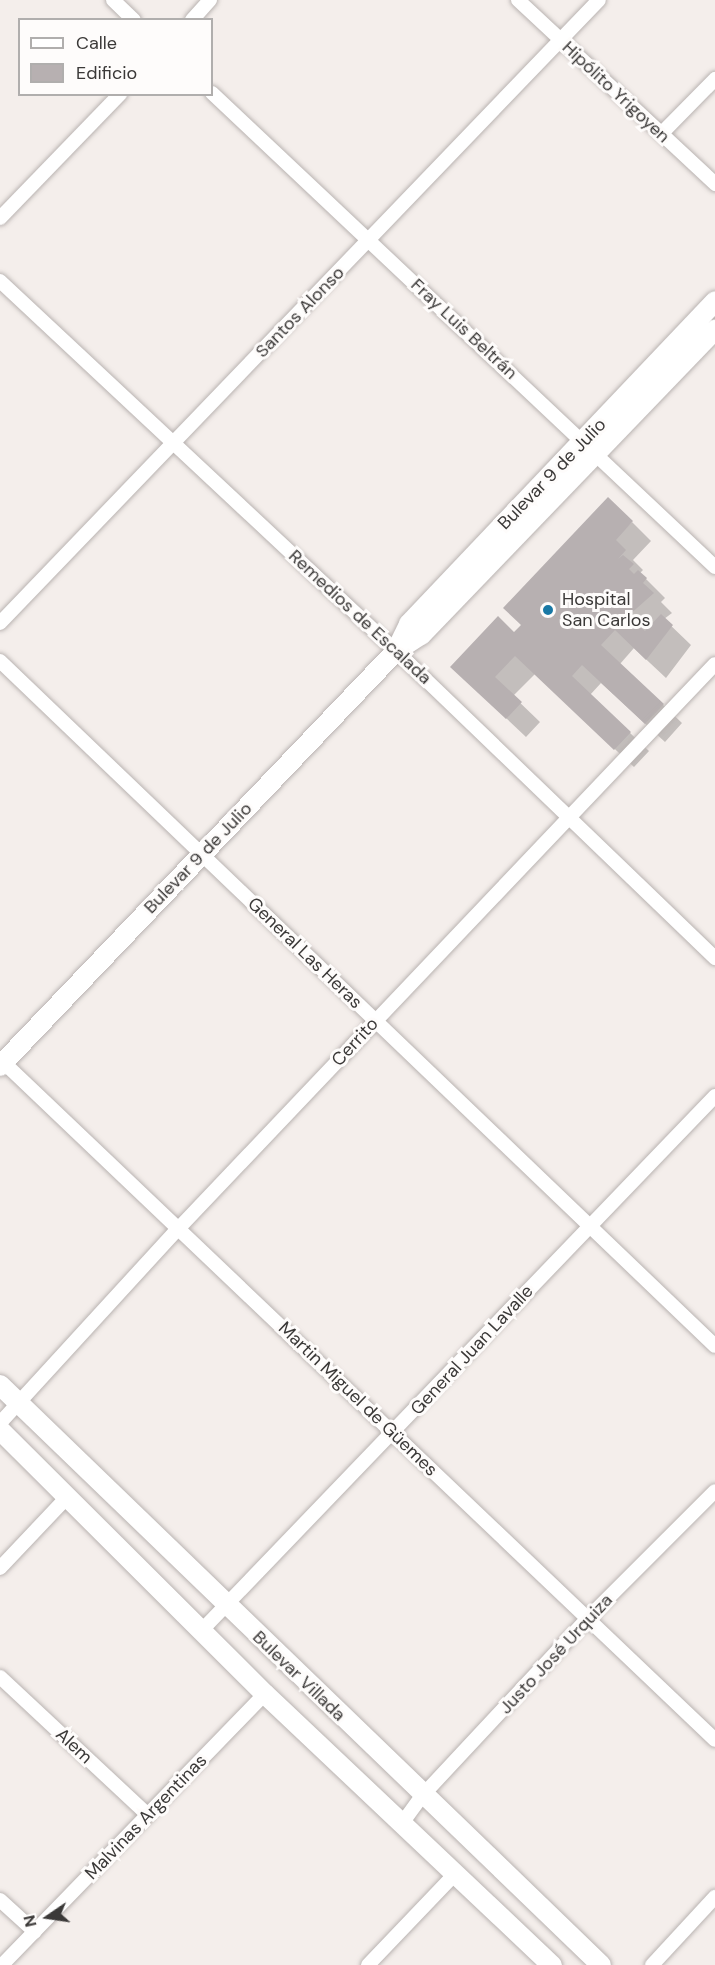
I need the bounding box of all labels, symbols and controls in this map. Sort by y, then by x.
legend [18,18,213,96]
text: Calle [76,31,117,55]
street label: Hipólito Yrigoyen [558,37,674,147]
text: Edificio [76,61,137,85]
street label: Santos Alonso [251,262,349,362]
street label: Fray Luis Beltrán [406,274,522,384]
street label: Bulevar 9 de Julio [494,414,610,534]
street label: Remedios de Escalada [284,545,436,689]
place label: Hospital San Carlos [562,589,650,632]
marker: Hospital San Carlos [539,601,557,619]
street label: Bulevar 9 de Julio [140,798,256,918]
street label: General Las Heras [243,893,367,1013]
street label: Cerrito [327,1013,383,1071]
street label: General Juan Lavalle [406,1280,538,1420]
street label: Martin Miguel de Güemes [274,1317,442,1481]
street label: Justo José Urquiza [495,1590,617,1718]
street label: Bulevar Villada [248,1626,350,1726]
street label: Alem [51,1724,97,1768]
street label: Malvinas Argentinas [81,1750,211,1884]
north arrow [18,1887,78,1947]
text: N [18,1913,42,1929]

